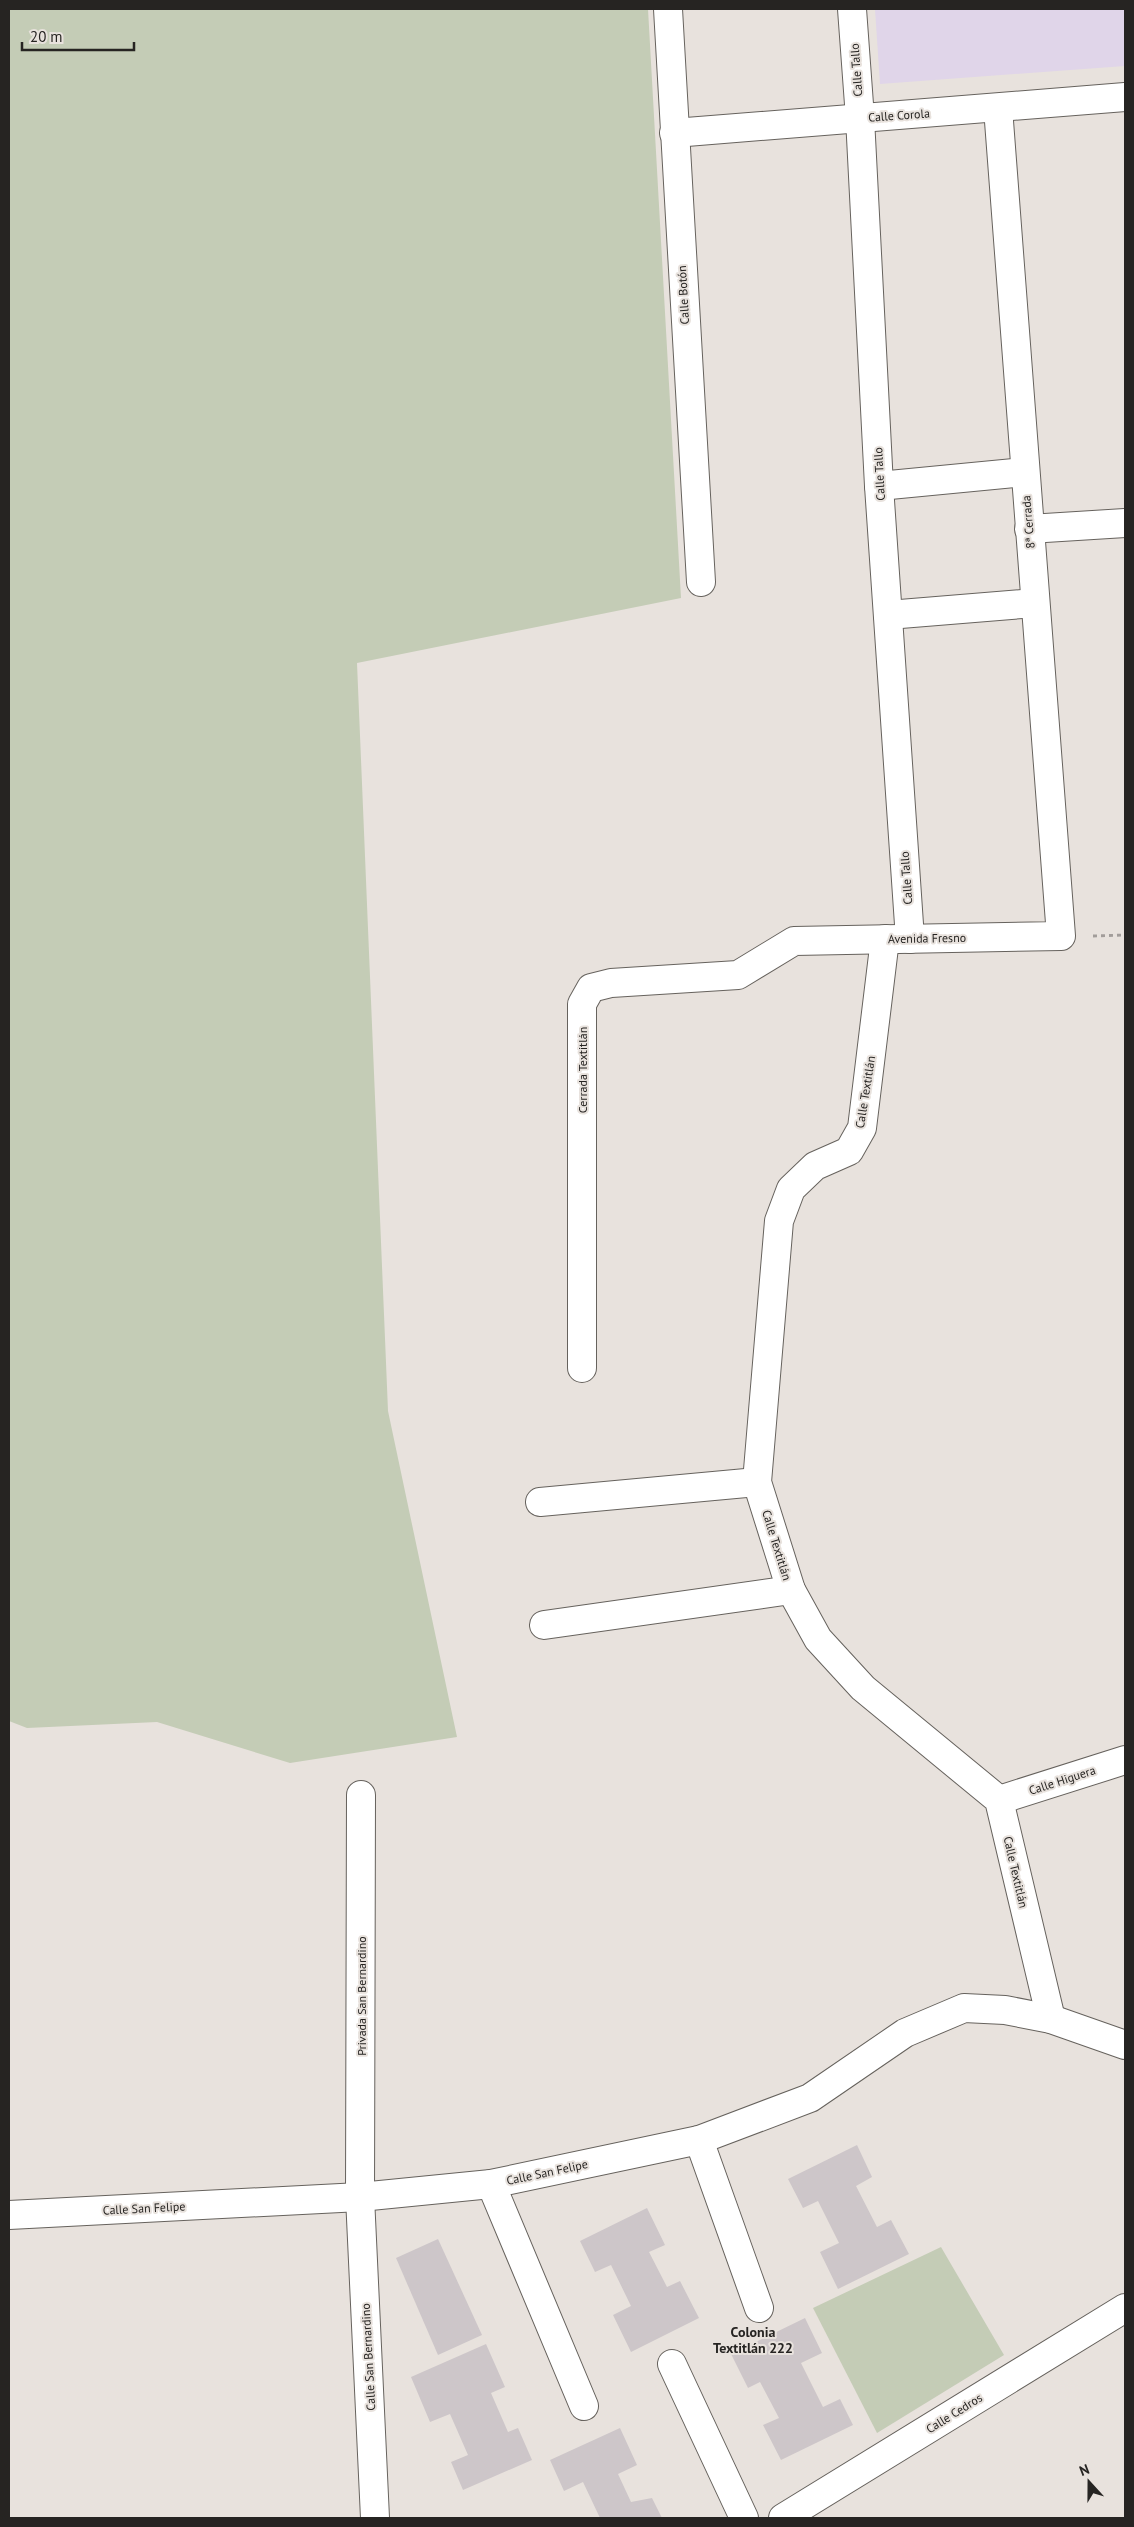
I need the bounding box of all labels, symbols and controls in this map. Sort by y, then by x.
scale bar [22,20,135,52]
text: 20 m [30,27,63,46]
street label: Calle Tallo [847,43,865,97]
street label: Calle Corola [868,105,930,125]
street label: Calle Botón [674,265,692,325]
street label: Calle Tallo [870,447,888,501]
street label: 8ª Cerrada [1018,495,1038,549]
street label: Calle Tallo [897,851,915,905]
street label: Avenida Fresno [888,930,966,946]
street label: Cerrada Textitlán [575,1027,590,1113]
street label: Calle Textitlán [852,1055,878,1129]
street label: Calle Textitlán [759,1508,795,1582]
street label: Calle Higuera [1027,1762,1097,1798]
street label: Calle Textitlán [1000,1835,1032,1909]
street label: Privada San Bernardino [354,1936,369,2056]
street label: Calle San Felipe [505,2156,589,2188]
street label: Calle San Felipe [102,2198,186,2218]
street label: Calle San Bernardino [358,2303,378,2411]
district label: Colonia Textitlán 222 [713,2323,793,2357]
street label: Calle Cedros [923,2390,985,2436]
north arrow [1064,2457,1114,2507]
text: N [1077,2460,1092,2480]

